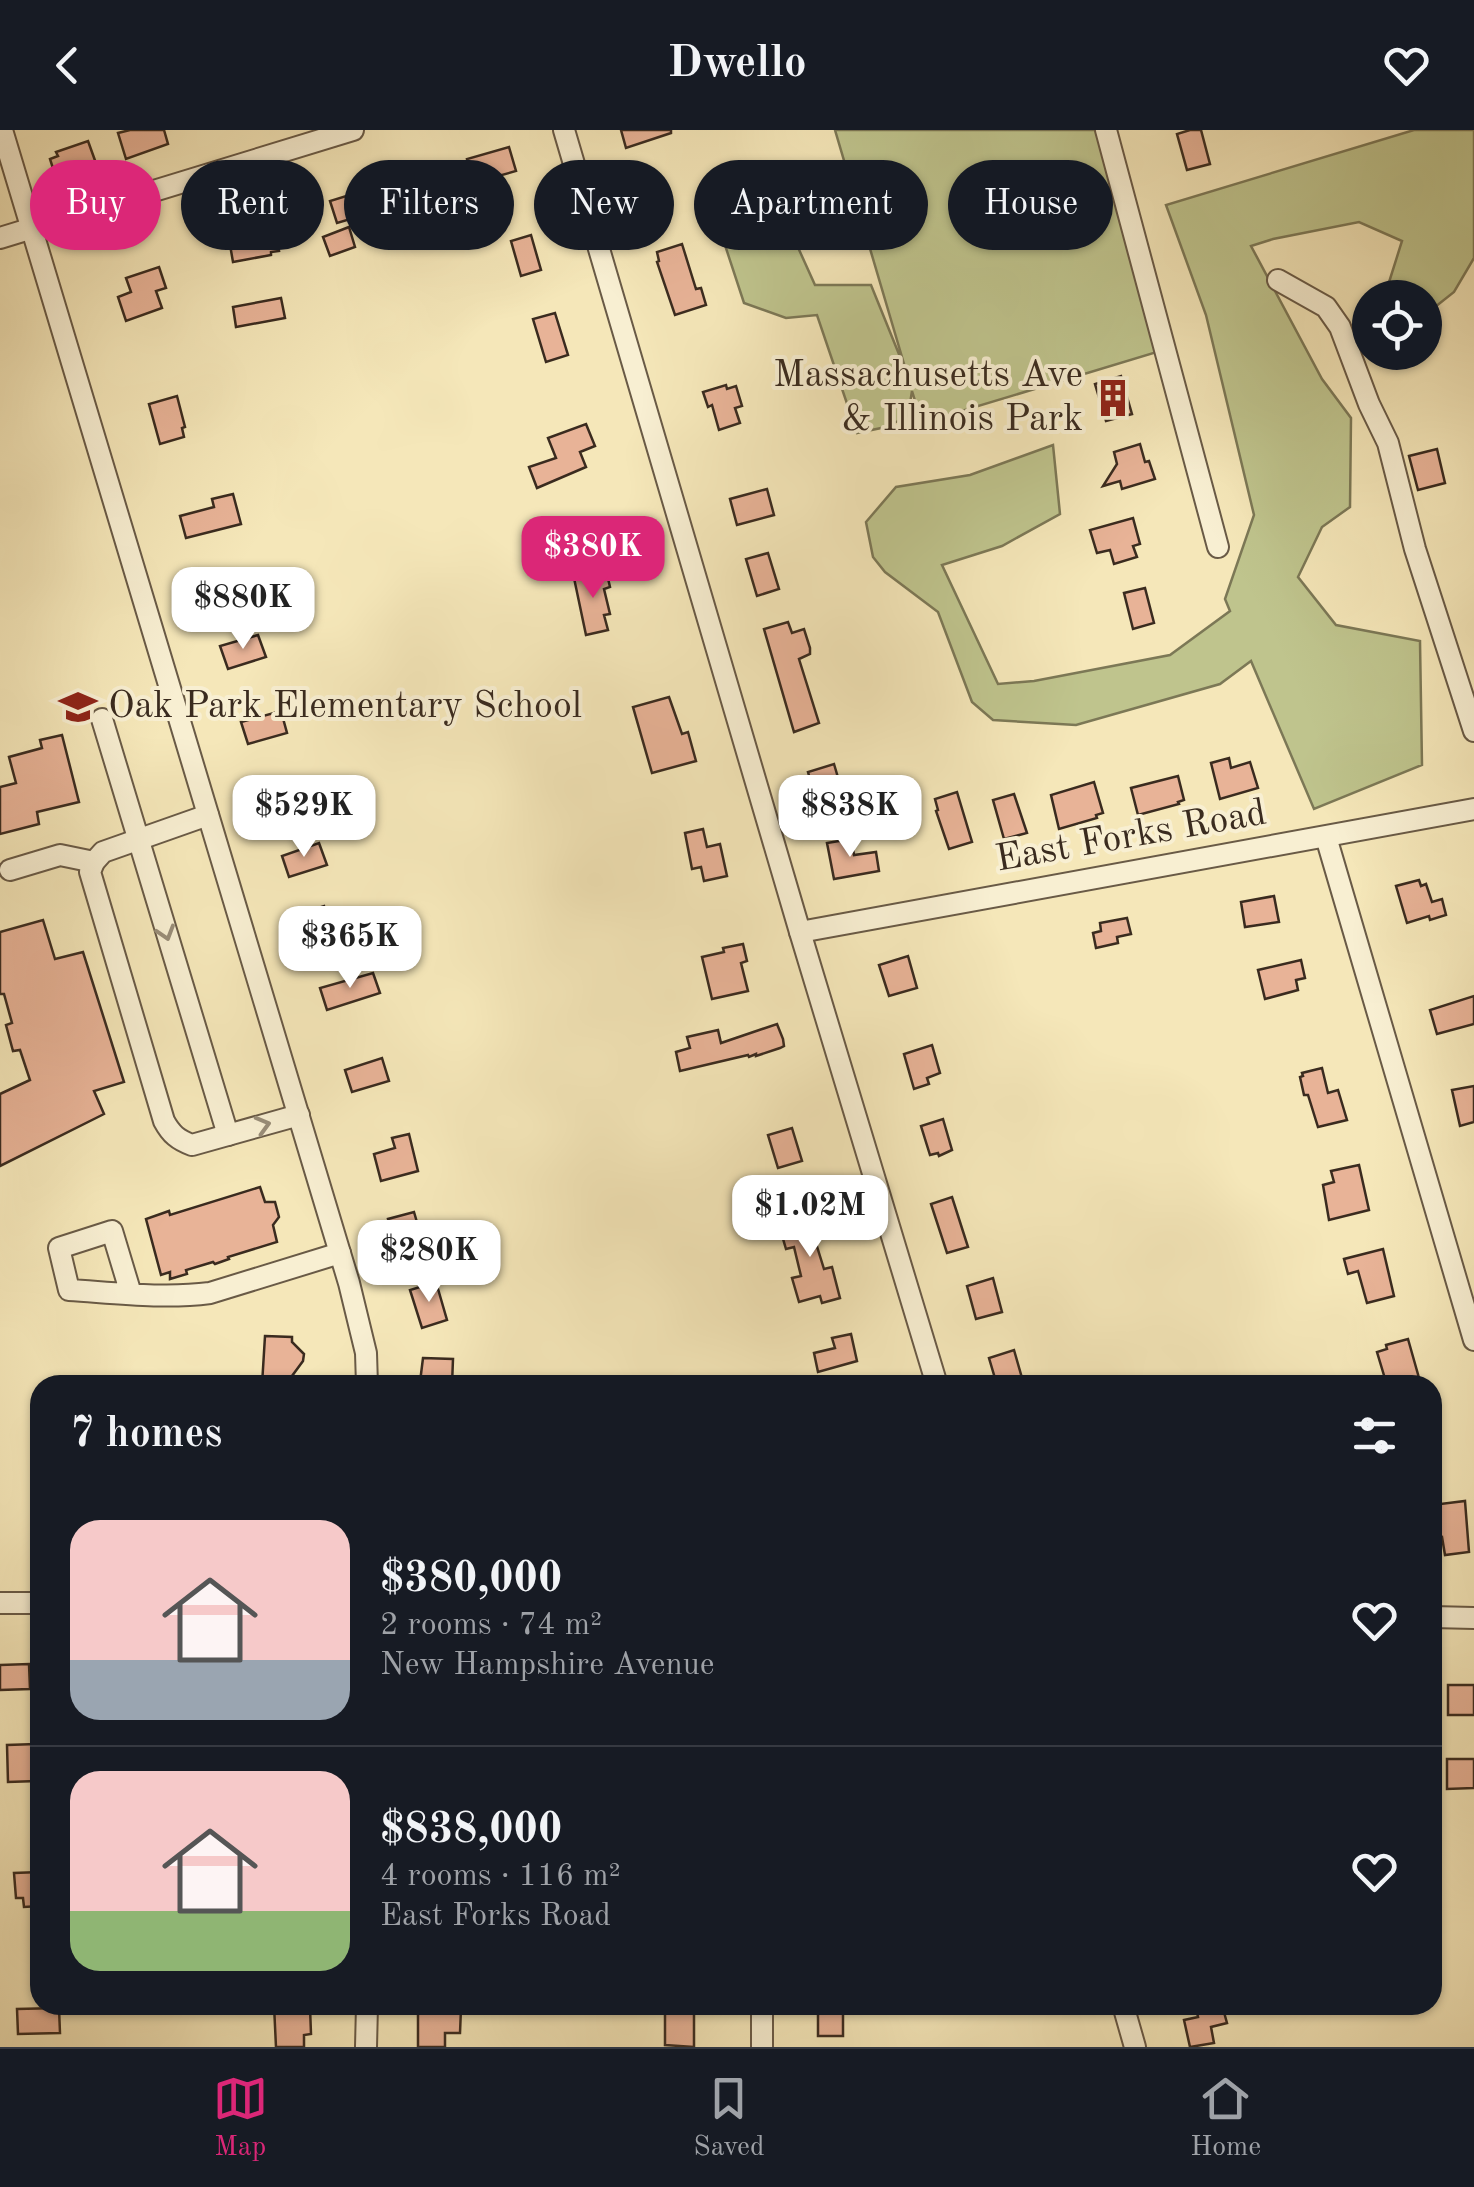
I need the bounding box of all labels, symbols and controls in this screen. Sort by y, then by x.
icon: back [40,38,95,93]
icon: heart [1379,38,1434,93]
text: Dwello [667,42,807,87]
chip: Buy [30,160,161,250]
chip: Rent [181,160,324,250]
chip: Filters [344,160,514,250]
chip: New [534,160,674,250]
chip: Apartment [694,160,928,250]
chip: House [948,160,1113,250]
map controls [1352,280,1442,370]
button: locate [1352,280,1442,370]
place label: Massachusetts Ave & Illinois Park [773,357,1083,439]
building icon: Massachusetts Ave & Illinois Park [1092,377,1134,419]
pin: $380K [523,516,663,601]
text: $380K [544,532,642,564]
pin: $880K [173,567,313,652]
text: $880K [194,583,292,615]
school or university icon: Oak Park Elementary School [57,686,99,728]
place label: Oak Park Elementary School [108,688,582,726]
pin: $529K [234,775,374,860]
pin: $838K [780,775,920,860]
text: $529K [255,791,353,823]
text: $838K [801,791,899,823]
street label: East Forks Road [993,794,1269,880]
pin: $365K [280,906,420,991]
text: $365K [301,922,399,954]
one-way arrow [154,923,175,940]
one-way arrow [254,1116,271,1137]
pin: $1.02M [729,1175,891,1260]
text: $1.02M [754,1191,866,1223]
pin: $280K [359,1220,499,1305]
text: $280K [380,1236,478,1268]
icon: filters [1347,1408,1402,1463]
text: 7 homes [70,1414,222,1456]
text: $380,000 [380,1559,562,1601]
icon: home [150,1560,270,1680]
icon: heart [1347,1593,1402,1648]
text: 2 rooms · 74 m² [380,1610,602,1642]
text: New Hampshire Avenue [380,1650,715,1682]
text: $838,000 [380,1810,562,1852]
icon: home [150,1811,270,1931]
icon: heart [1347,1844,1402,1899]
text: 4 rooms · 116 m² [380,1861,621,1893]
text: East Forks Road [380,1901,611,1933]
tab: Map [213,2071,268,2166]
tab: Saved [693,2071,765,2166]
tab: Home [1190,2071,1261,2166]

